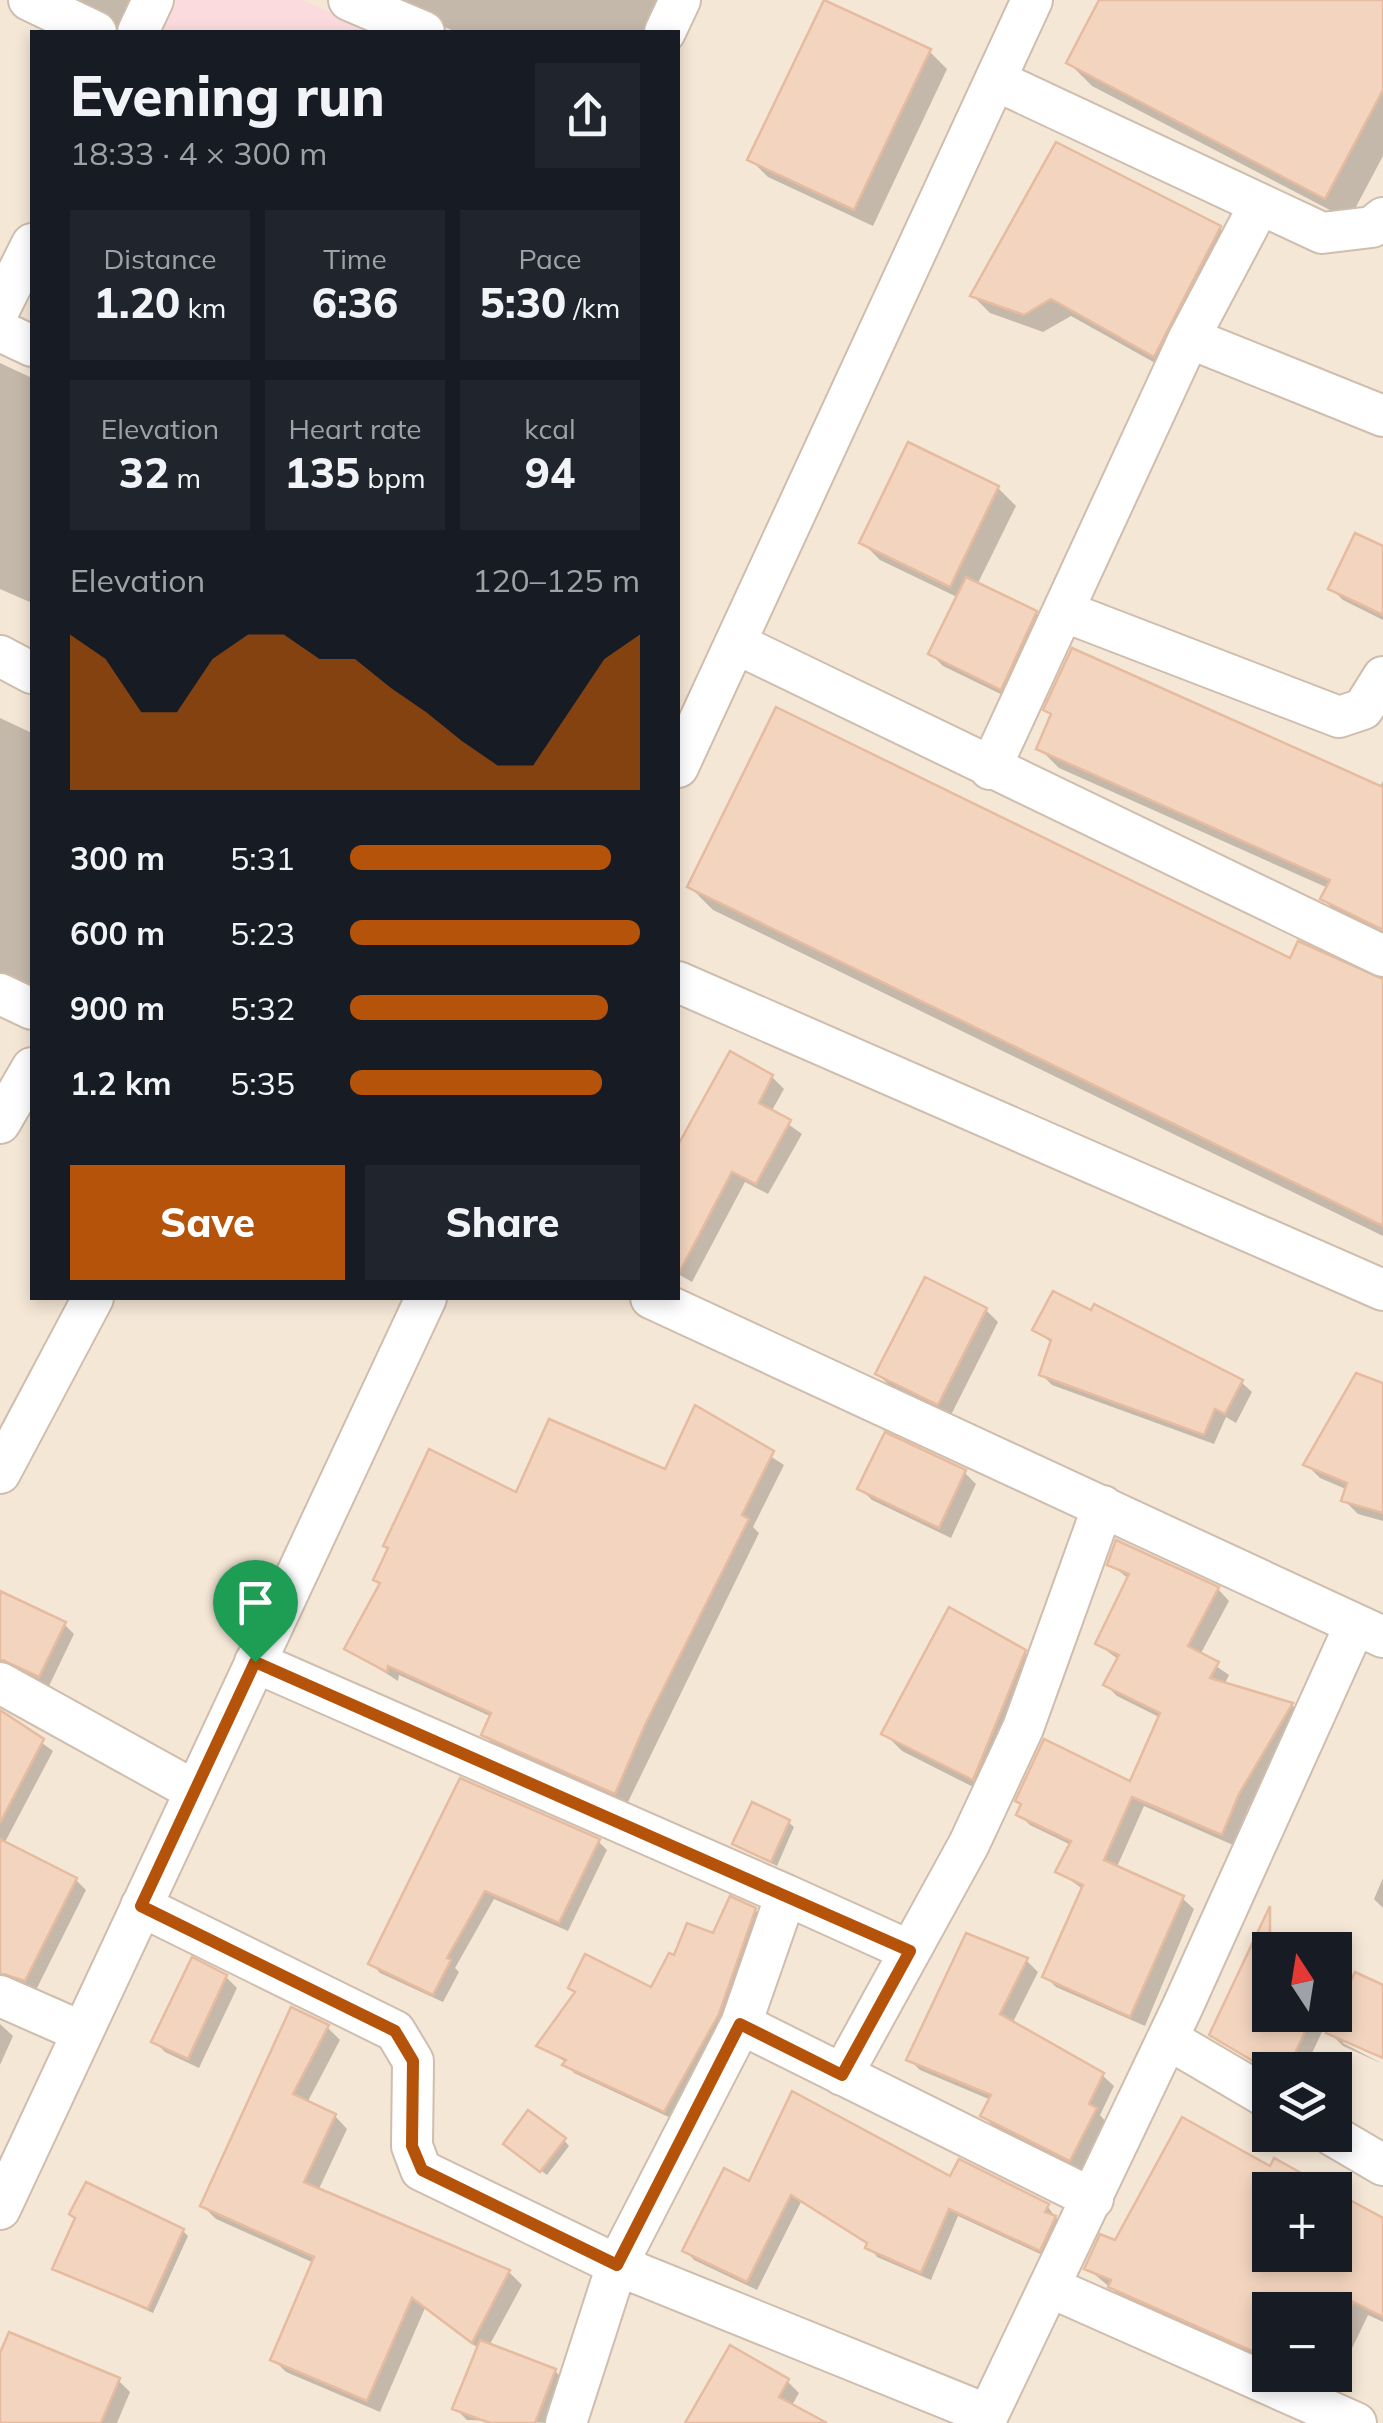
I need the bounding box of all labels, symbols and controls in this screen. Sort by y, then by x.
text: Evening run [70,61,385,130]
button: share [535,63,640,168]
text: 18:33 · 4 × 300 m [70,133,327,173]
text: Distance [103,241,217,276]
text: Time [323,241,387,276]
text: Pace [518,241,582,276]
text: 1.20 [94,276,180,329]
text: 6:36 [312,276,398,329]
text: 5:30 [480,276,566,329]
text: km [180,290,226,325]
text: /km [566,290,620,325]
text: Elevation [101,411,219,446]
text: Heart rate [288,411,422,446]
text: kcal [524,411,576,446]
text: 32 [119,446,169,499]
text: 135 [284,446,360,499]
text: 94 [525,446,575,499]
text: m [169,460,201,495]
text: bpm [360,460,426,495]
text: Elevation [70,560,205,600]
text: 120–125 m [472,560,640,600]
text: 300 m [70,838,165,878]
text: 5:31 [230,838,295,878]
text: 600 m [70,913,165,953]
text: 5:23 [230,913,295,953]
text: 900 m [70,988,165,1028]
text: 5:32 [230,988,295,1028]
text: 1.2 km [70,1063,172,1103]
text: 5:35 [230,1063,295,1103]
button: Save [70,1165,345,1280]
button: Share [365,1165,640,1280]
pin [213,1560,298,1663]
icon: arrive [228,1575,283,1630]
north arrow [1252,1932,1352,2032]
map controls [1252,1932,1352,2392]
button: layers [1252,2052,1352,2152]
button: + [1252,2172,1352,2272]
button: − [1252,2292,1352,2392]

